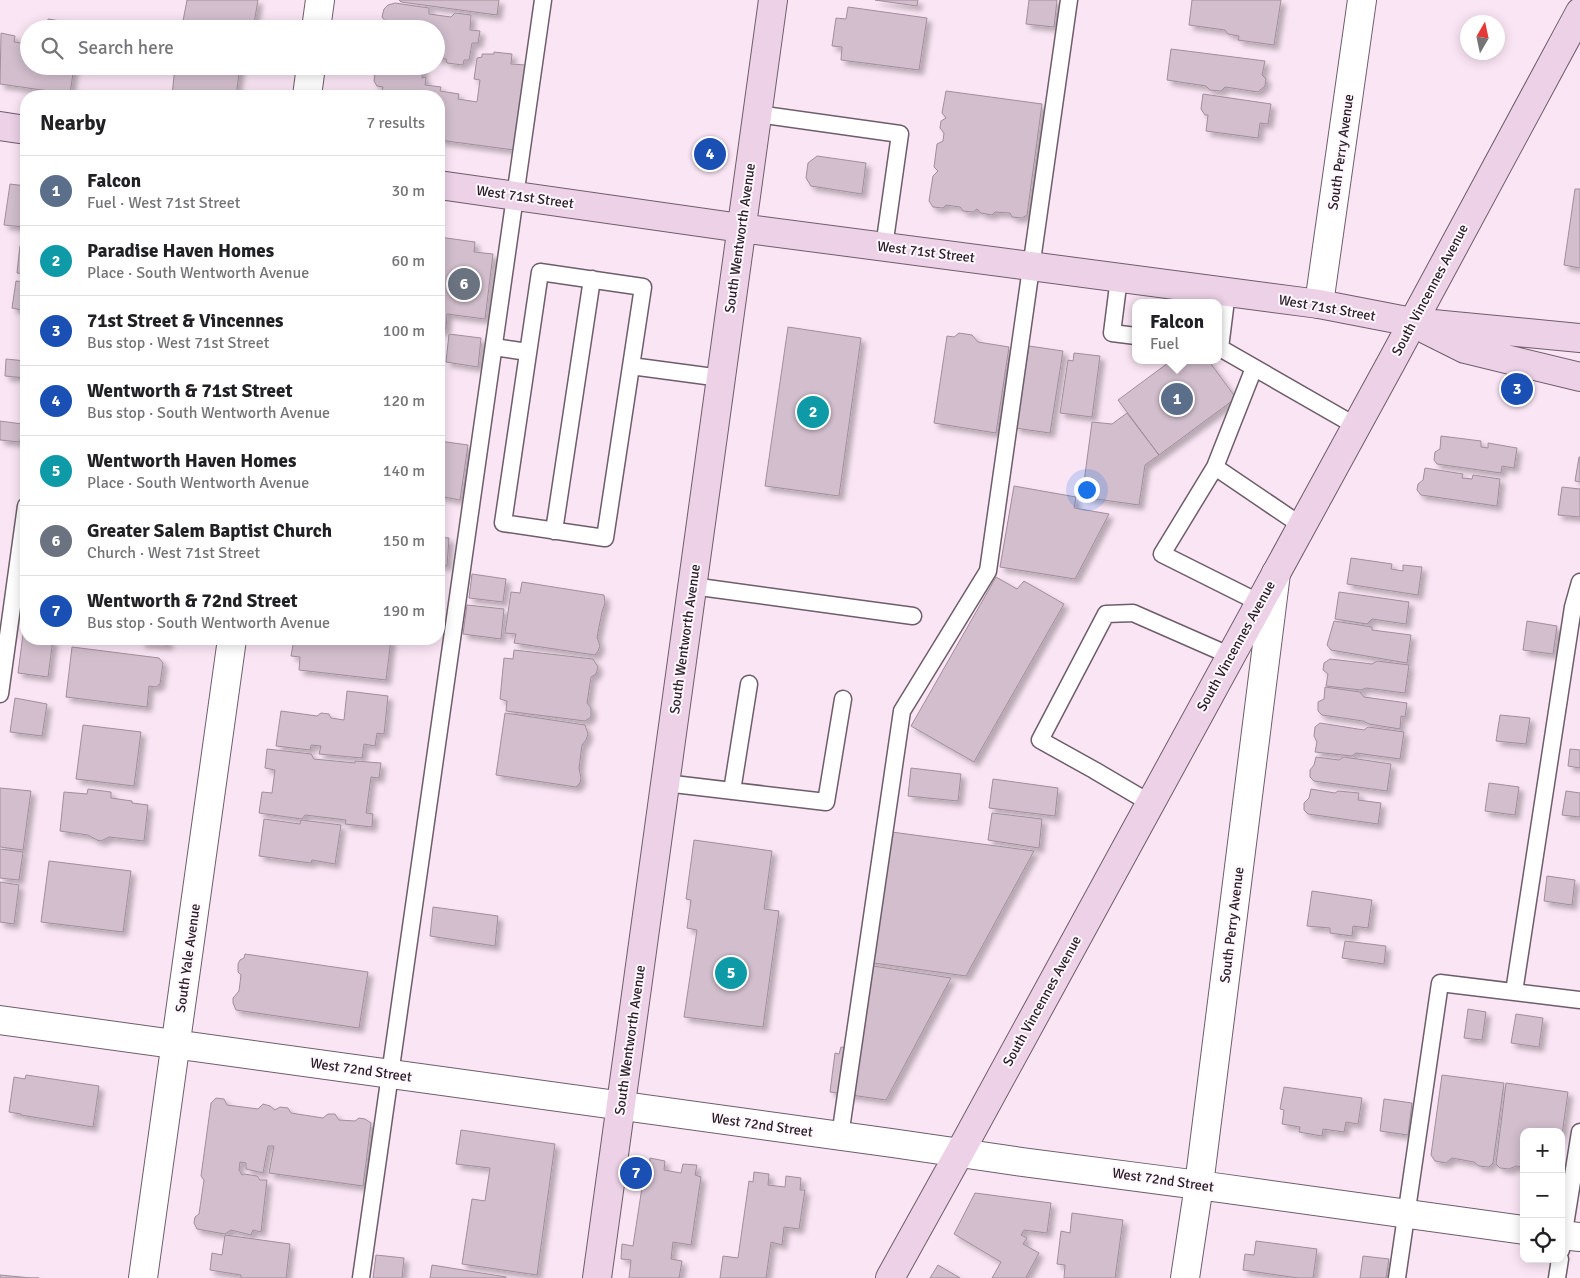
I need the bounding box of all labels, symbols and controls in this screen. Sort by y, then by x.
north arrow [1460,15,1505,60]
search box [20,20,445,75]
icon: search [38,34,66,62]
text: Search here [78,36,174,60]
street label: South Perry Avenue [1324,93,1358,211]
text: Nearby [40,110,106,136]
text: 7 results [366,113,425,133]
pin: 4 [694,135,726,173]
street label: South Wentworth Avenue [721,162,759,314]
text: Falcon [87,169,141,193]
text: 1 [52,181,60,201]
text: 30 m [391,181,425,201]
street label: West 71st Street [475,182,575,212]
text: Fuel · West 71st Street [87,193,240,213]
street label: South Vincennes Avenue [1388,221,1472,359]
street label: West 71st Street [876,238,976,266]
text: Paradise Haven Homes [87,239,274,263]
text: 2 [52,251,60,271]
text: 60 m [391,251,425,271]
text: Place · South Wentworth Avenue [87,263,309,283]
pin: 6 [448,265,480,303]
street label: West 71st Street [1277,291,1377,325]
popup [1132,299,1222,364]
text: 71st Street & Vincennes [87,309,284,333]
text: Falcon [1150,310,1204,334]
text: 3 [52,321,60,341]
text: 100 m [383,321,425,341]
text: Bus stop · West 71st Street [87,333,269,353]
text: Fuel [1150,334,1179,354]
pin: 3 [1501,370,1533,408]
text: Wentworth & 71st Street [87,379,293,403]
pin: 1 [1161,380,1193,418]
text: 4 [52,391,60,411]
text: 120 m [383,391,425,411]
pin: 2 [797,393,829,431]
text: Bus stop · South Wentworth Avenue [87,403,330,423]
text: Wentworth Haven Homes [87,449,296,473]
text: 5 [52,461,60,481]
text: 140 m [383,461,425,481]
text: Place · South Wentworth Avenue [87,473,309,493]
your location [1074,477,1100,503]
text: Greater Salem Baptist Church [87,519,332,543]
text: 6 [52,531,60,551]
text: 150 m [383,531,425,551]
text: Church · West 71st Street [87,543,260,563]
street label: South Wentworth Avenue [666,563,704,715]
street label: South Vincennes Avenue [1193,578,1279,714]
text: Wentworth & 72nd Street [87,589,298,613]
text: 7 [52,601,60,621]
text: 190 m [383,601,425,621]
text: Bus stop · South Wentworth Avenue [87,613,330,633]
street label: South Perry Avenue [1216,866,1248,984]
street label: South Yale Avenue [172,903,204,1013]
street label: South Vincennes Avenue [999,933,1085,1069]
pin: 5 [715,954,747,992]
street label: South Wentworth Avenue [611,964,649,1116]
street label: West 72nd Street [309,1054,413,1086]
street label: West 72nd Street [710,1109,814,1141]
map controls [1520,1128,1565,1263]
button: + [1520,1128,1565,1173]
pin: 7 [620,1154,652,1192]
street label: West 72nd Street [1111,1164,1215,1196]
button: − [1520,1173,1565,1218]
button: locate [1520,1218,1565,1263]

